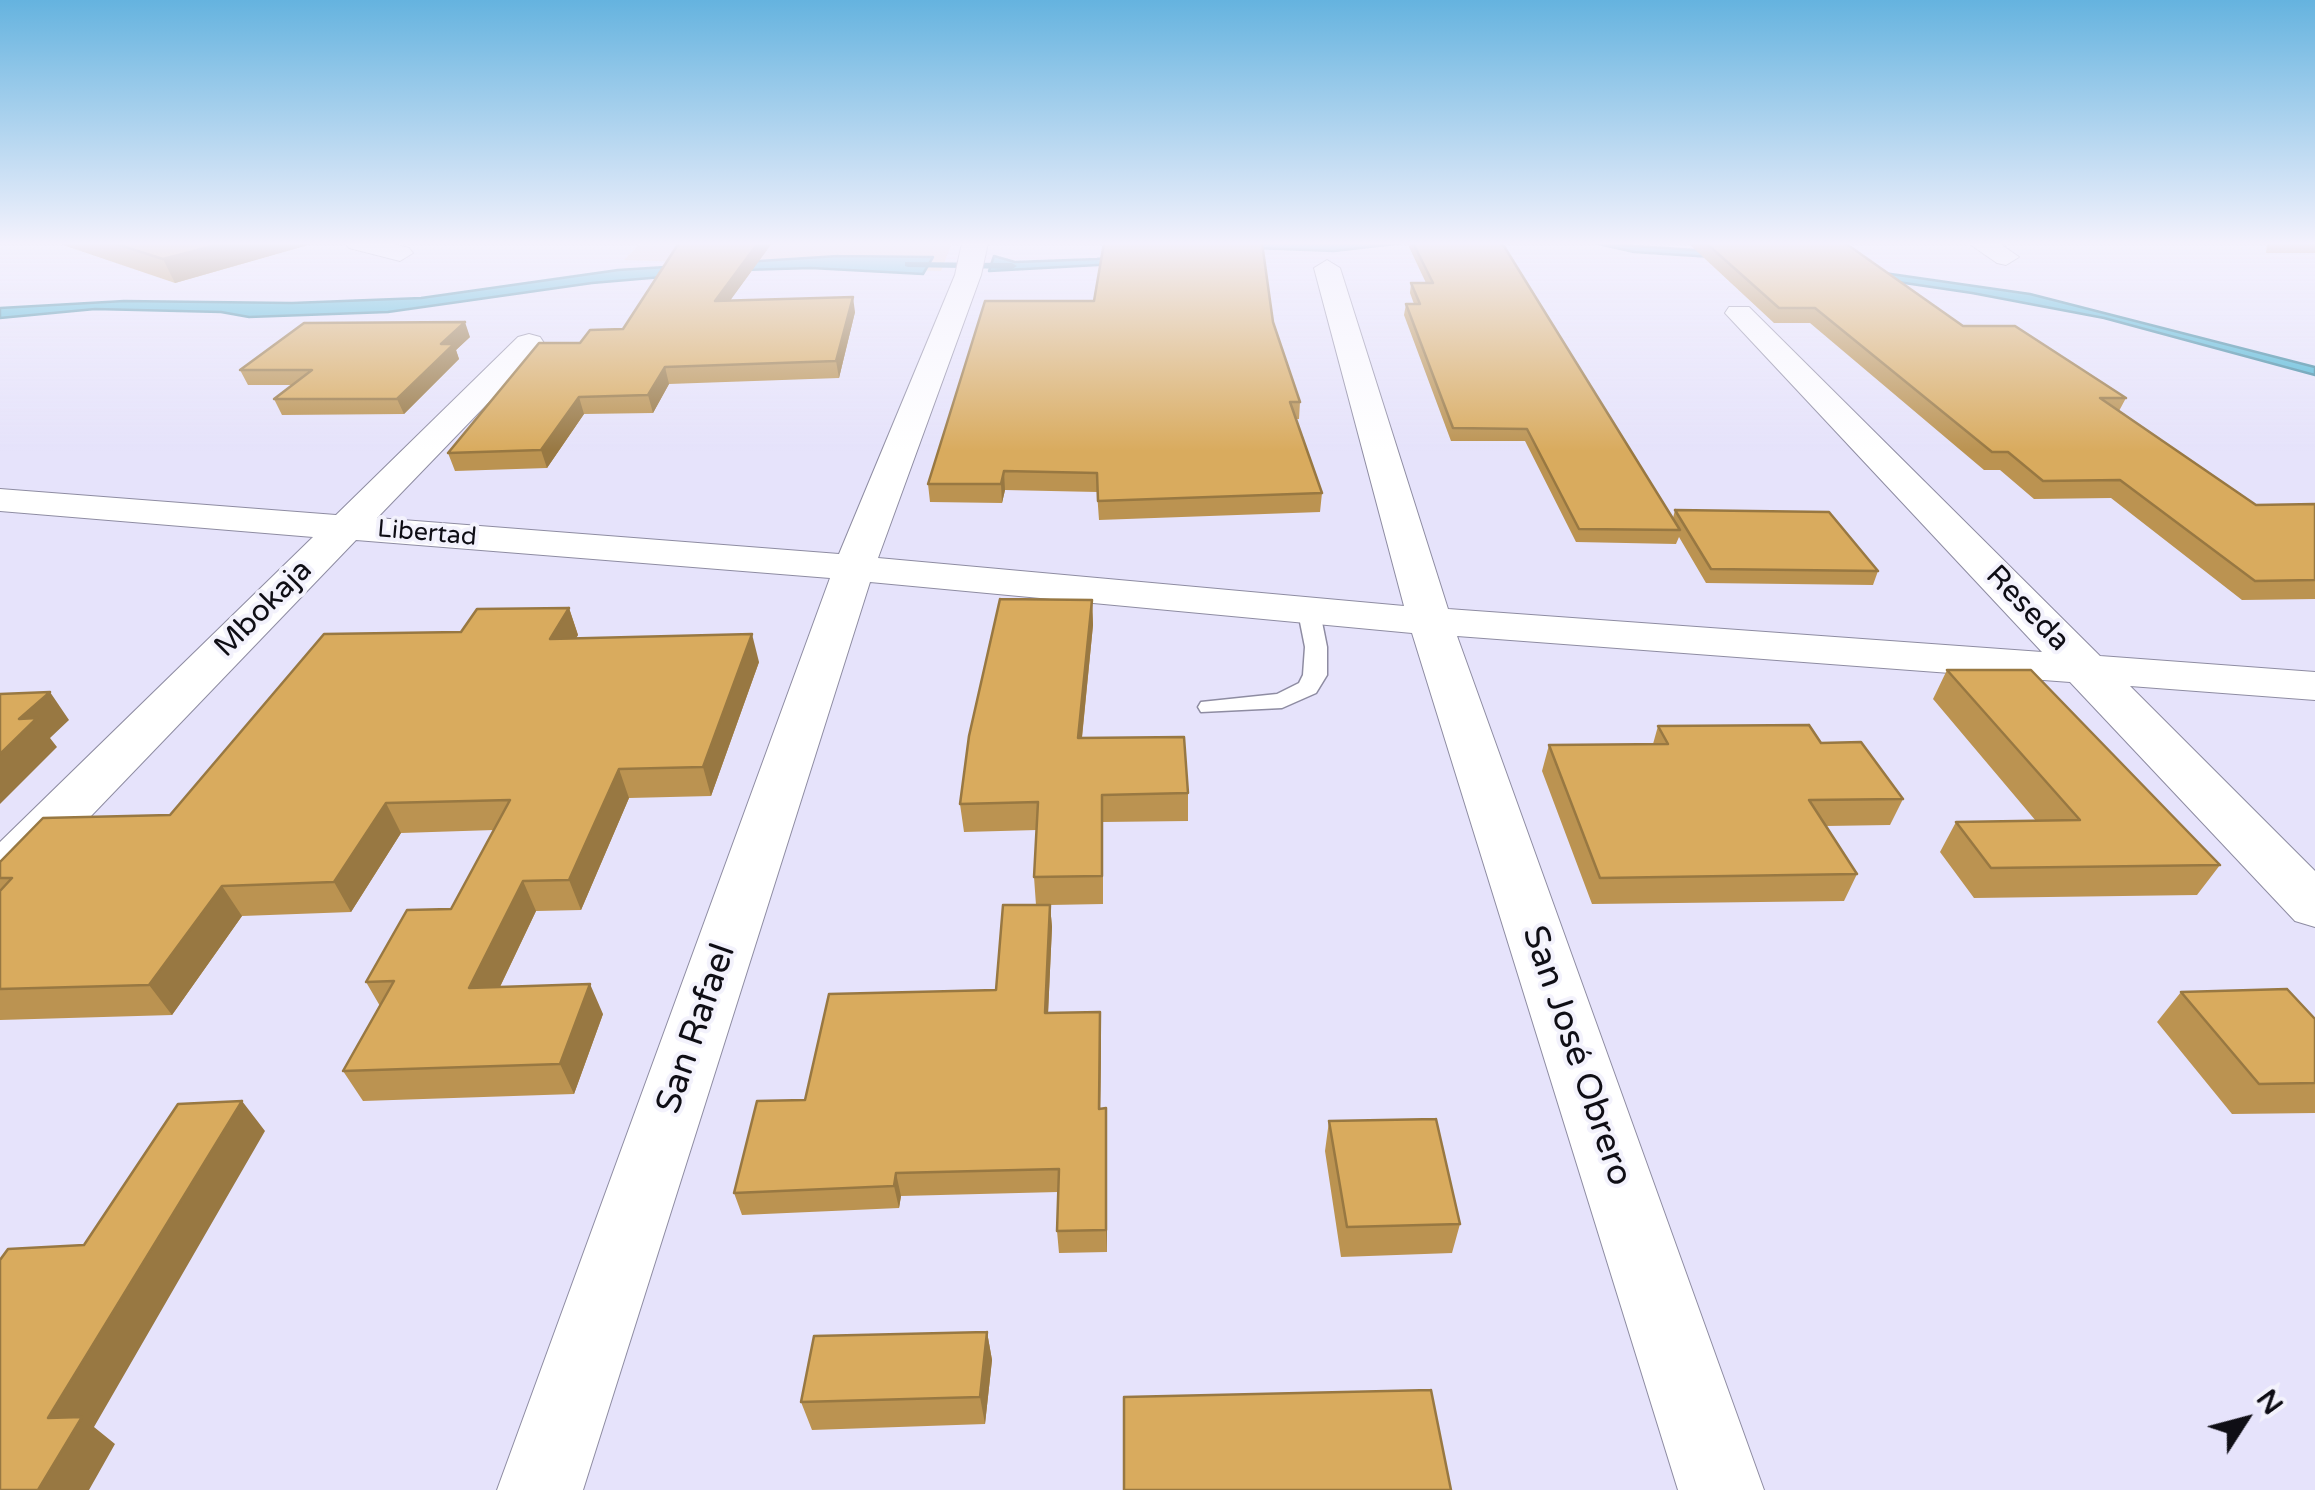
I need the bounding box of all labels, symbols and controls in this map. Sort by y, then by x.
street label: Libertad [376,515,478,553]
street label: Mbokaja [208,553,320,665]
street label: Reseda [1977,559,2077,659]
street label: San José Obrero [1512,921,1640,1191]
street label: San Rafael [648,939,746,1119]
north arrow [2195,1370,2295,1470]
text: N [2249,1383,2290,1421]

